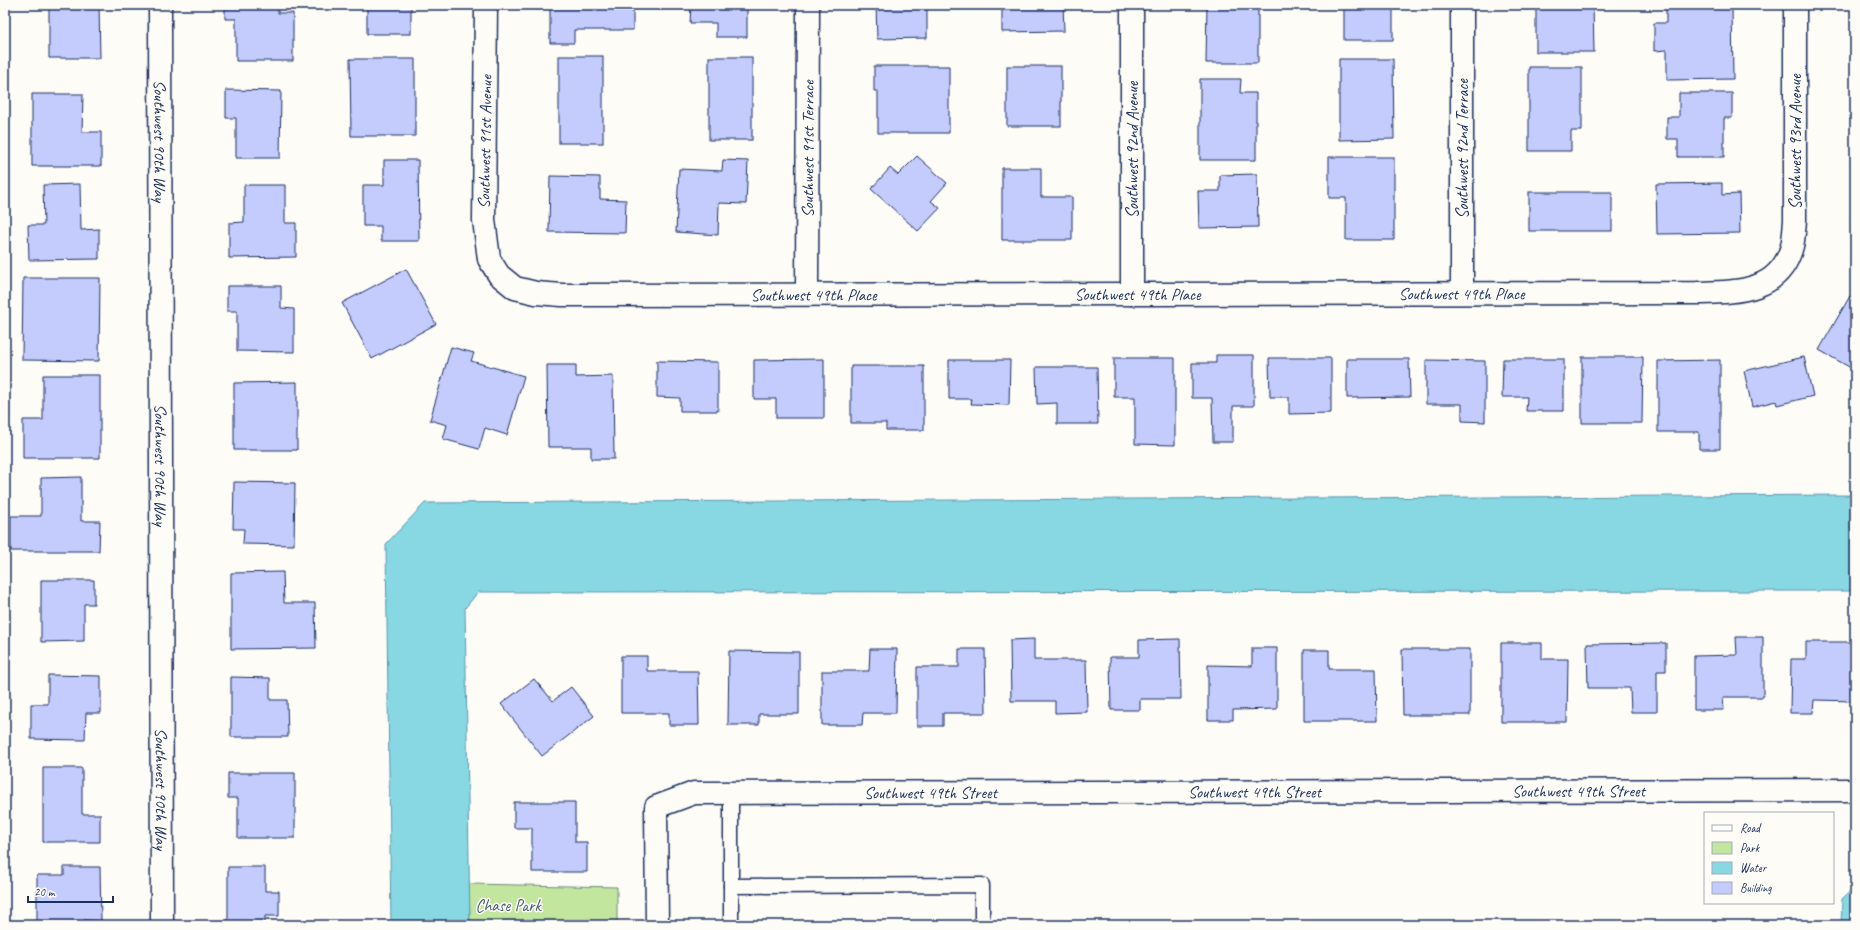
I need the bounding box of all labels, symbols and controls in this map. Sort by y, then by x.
street label: Southwest 93rd Avenue [1785,73,1806,209]
street label: Southwest 91st Avenue [473,74,497,209]
street label: Southwest 92nd Terrace [1452,78,1473,219]
street label: Southwest 91st Terrace [797,79,818,218]
street label: Southwest 90th Way [150,80,171,203]
street label: Southwest 92nd Avenue [1122,80,1143,218]
street label: Southwest 49th Place [1074,283,1202,305]
street label: Southwest 49th Place [1398,283,1526,304]
street label: Southwest 49th Place [750,284,878,305]
street label: Southwest 90th Way [150,404,172,527]
street label: Southwest 90th Way [151,728,172,851]
street label: Southwest 49th Street [1512,780,1647,801]
street label: Southwest 49th Street [1188,781,1323,802]
street label: Southwest 49th Street [864,782,999,803]
legend [1704,812,1834,904]
text: Road [1740,820,1762,836]
text: Park [1740,840,1761,856]
text: Water [1740,860,1768,876]
scale bar [28,878,113,904]
text: Building [1740,880,1772,896]
text: 20 m [34,884,56,900]
park label: Chase Park [475,895,542,916]

